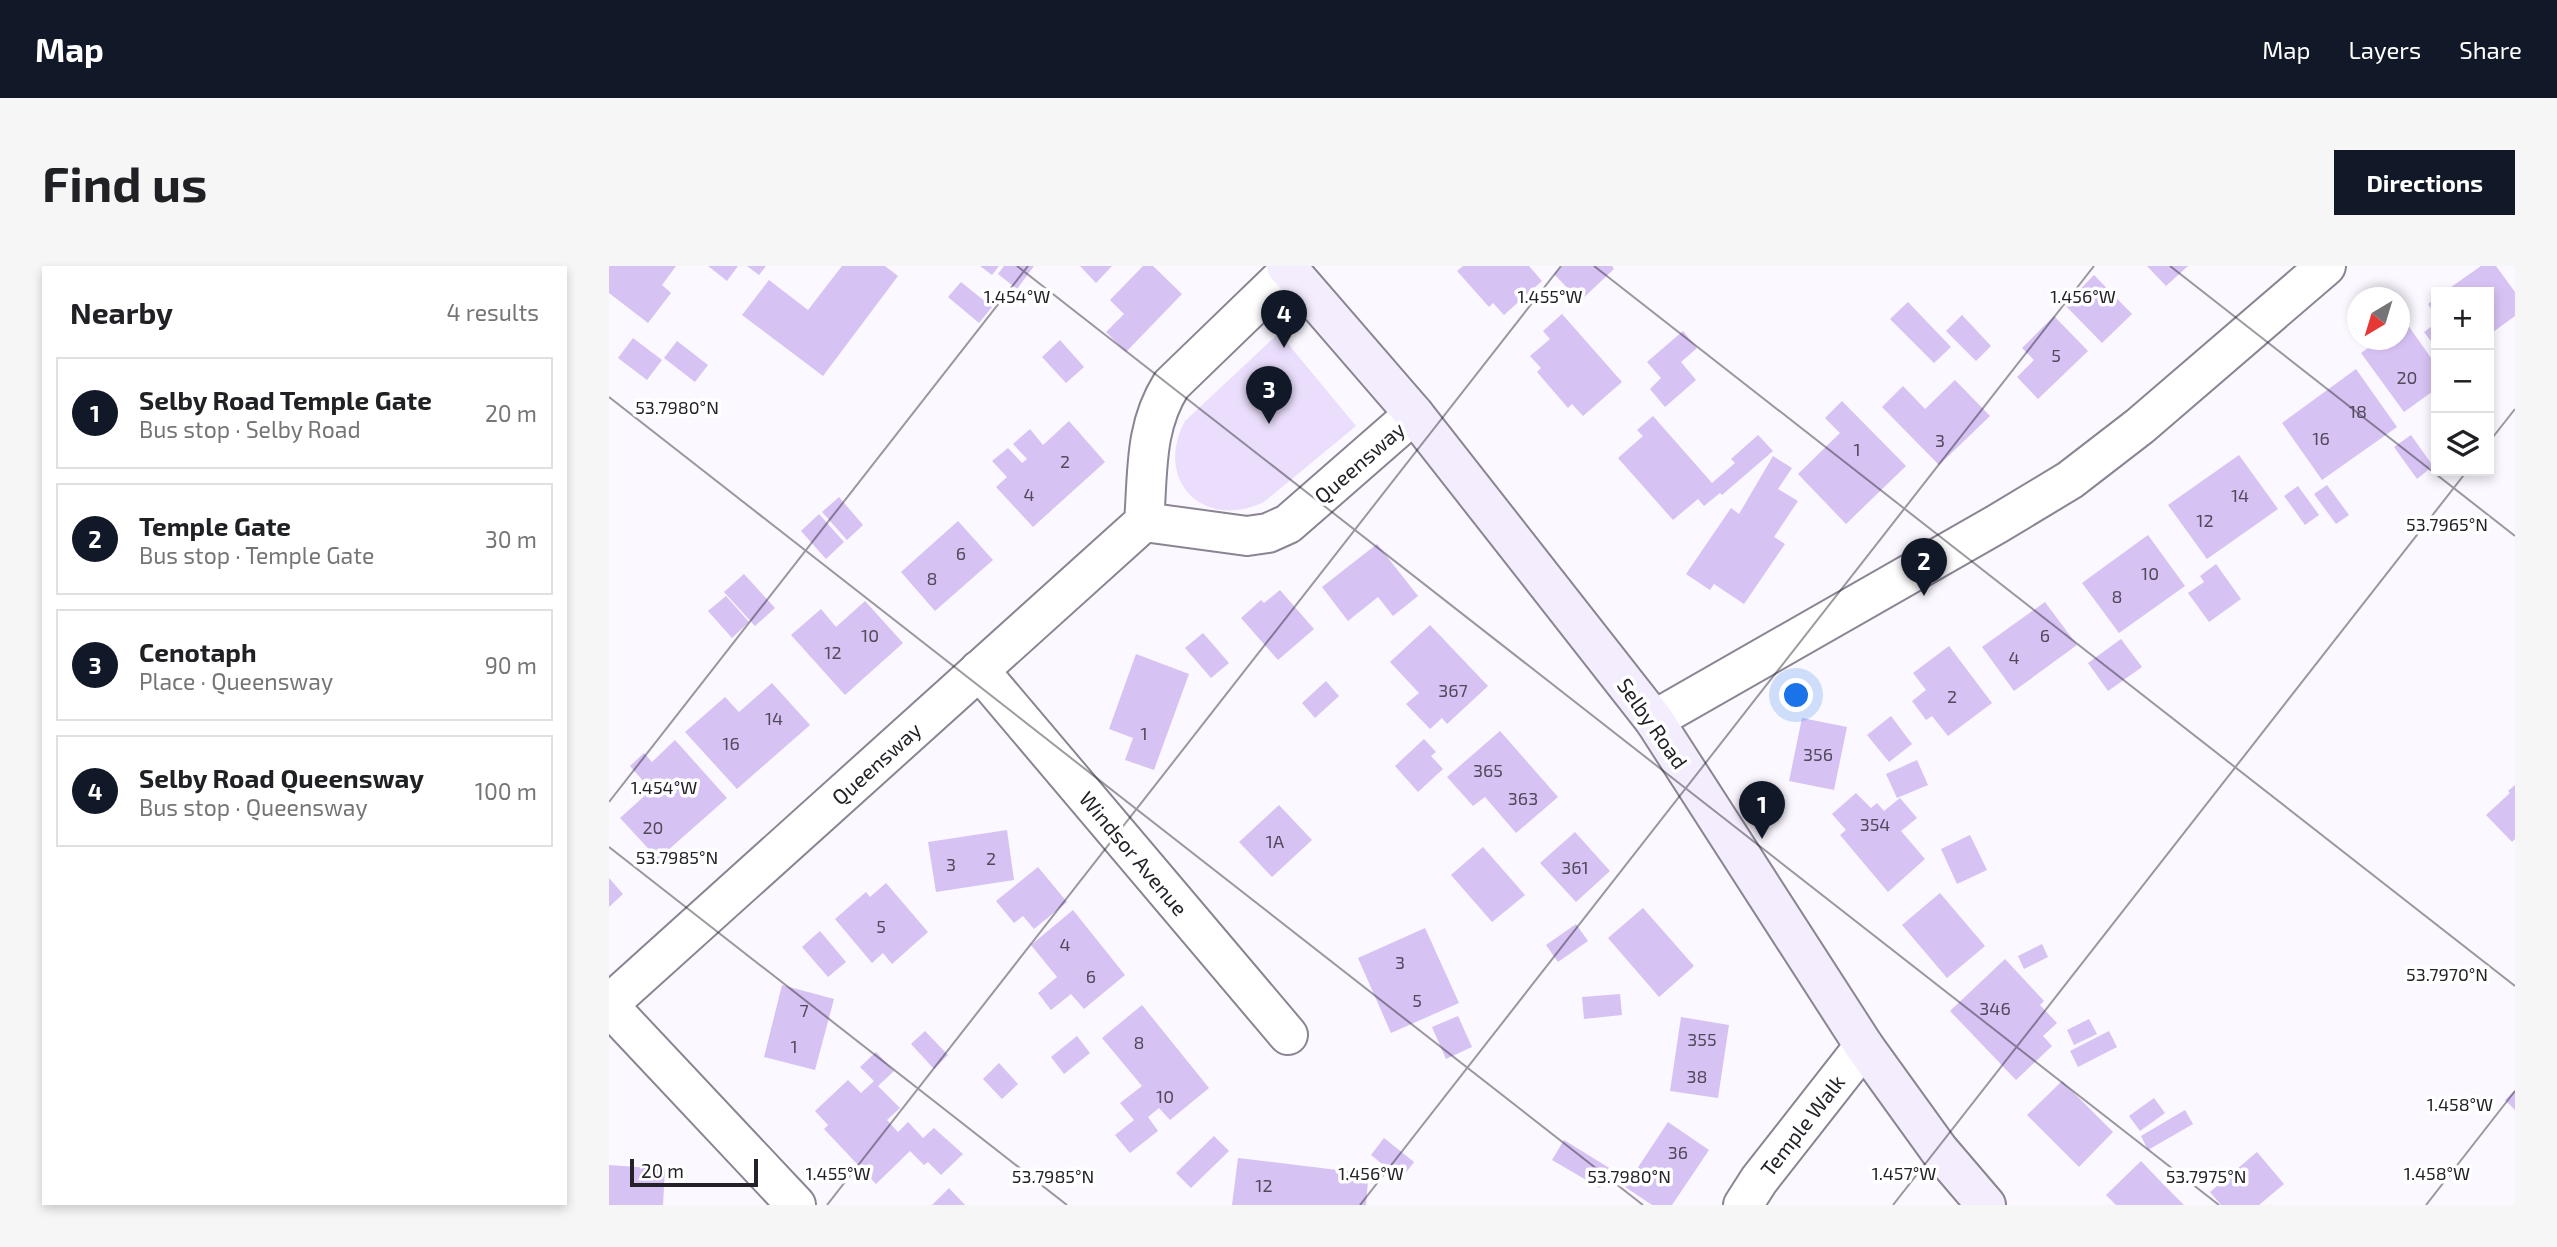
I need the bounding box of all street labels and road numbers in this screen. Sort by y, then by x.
street label: Queensway [1309,416,1410,509]
street label: Selby Road [1613,673,1693,773]
street label: Queensway [826,716,926,810]
street label: Windsor Avenue [1075,786,1193,920]
street label: Temple Walk [1755,1069,1850,1181]

